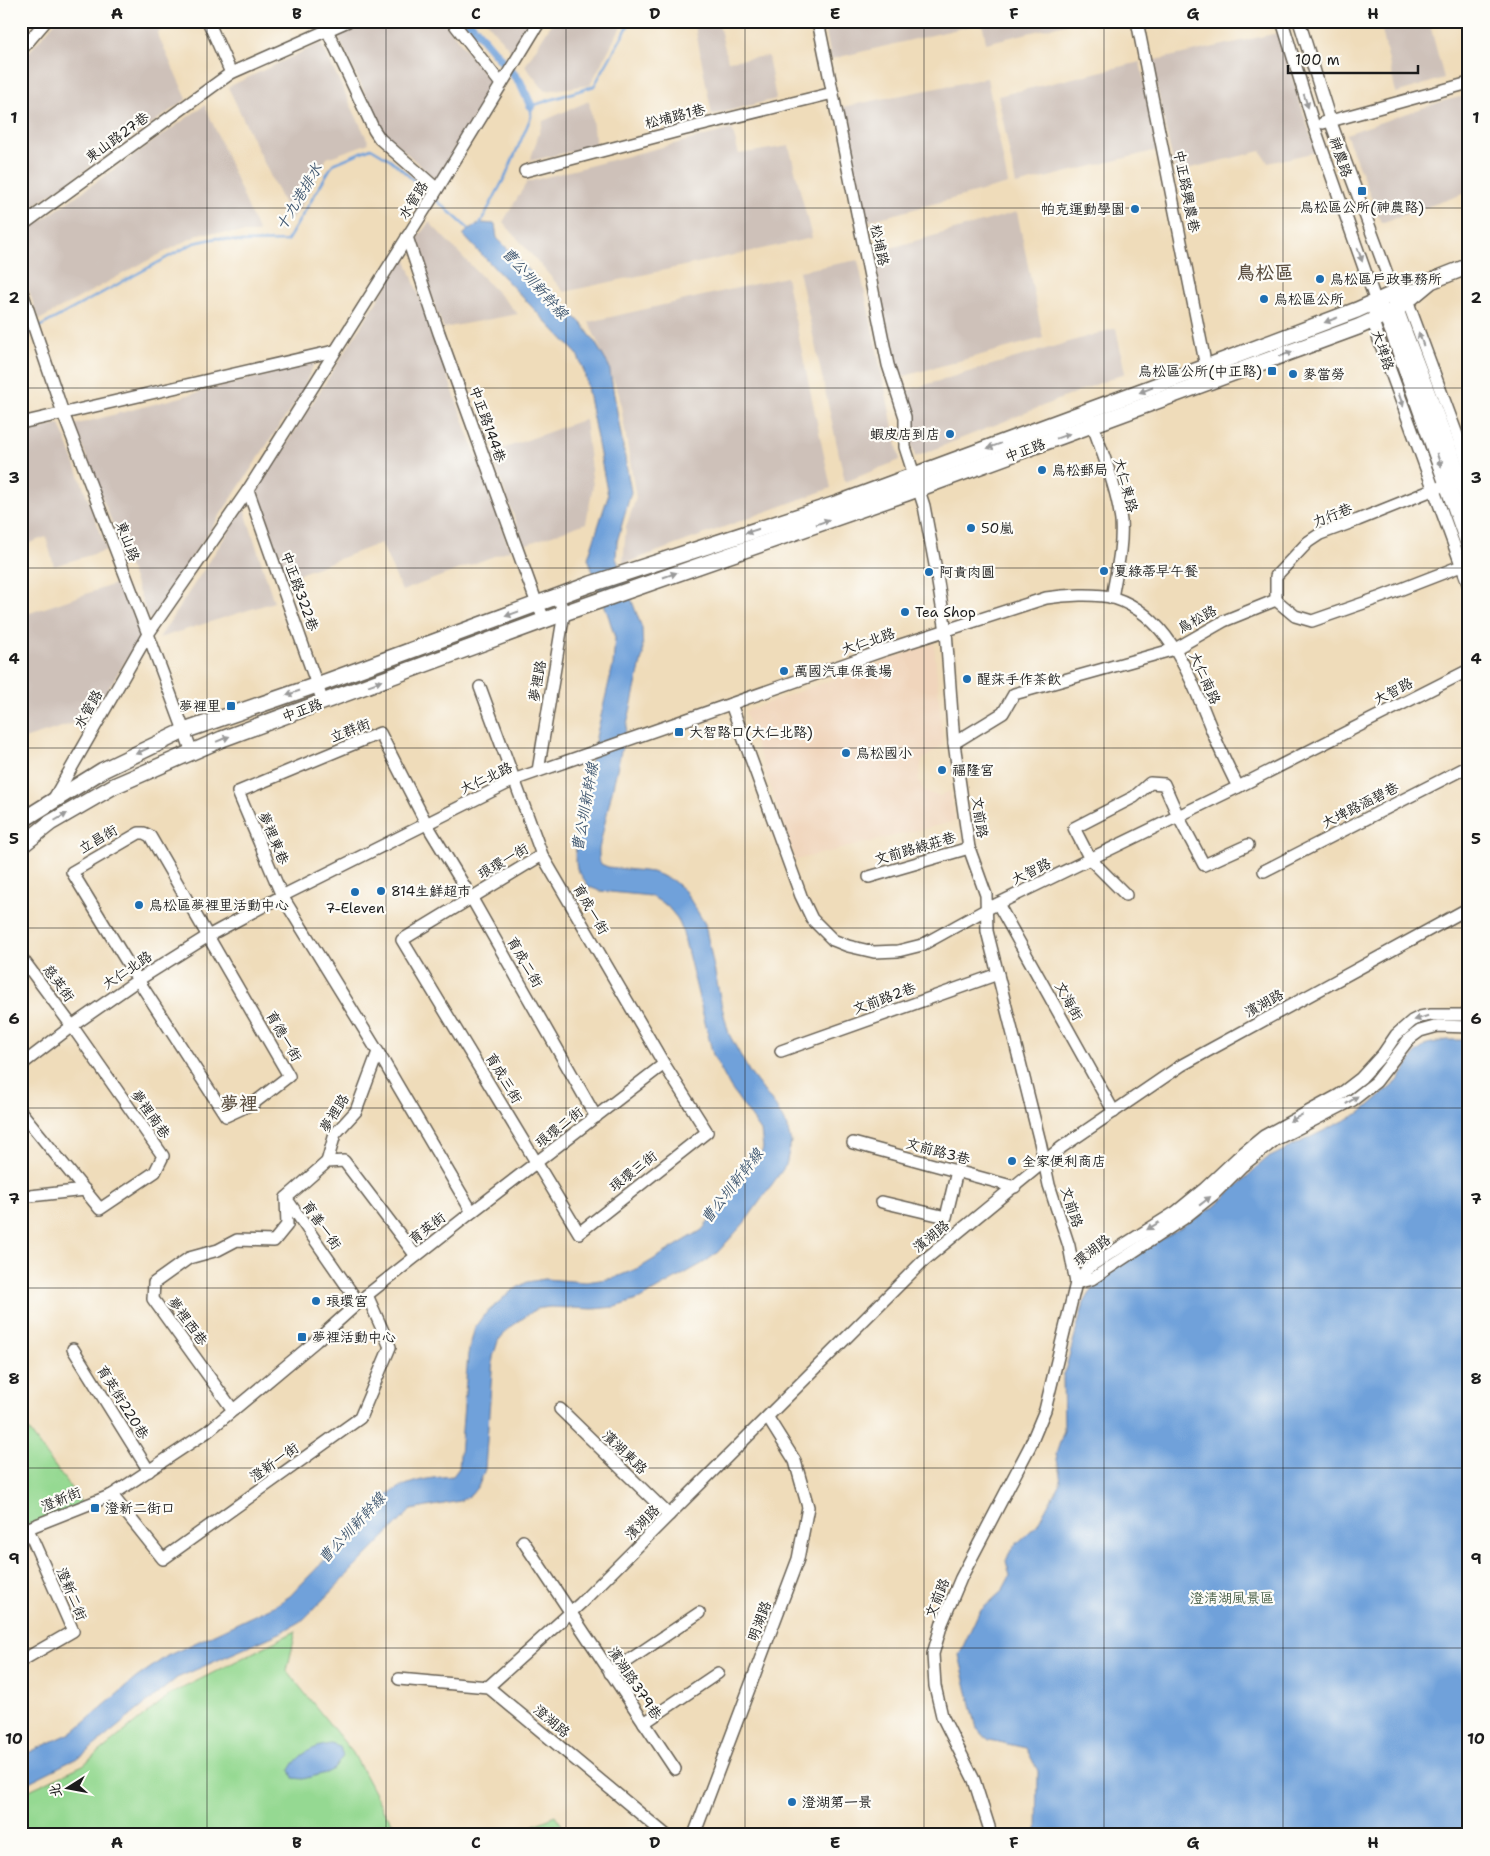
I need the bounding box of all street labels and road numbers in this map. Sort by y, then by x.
street label: 松埔路1巷 [643,100,708,132]
street label: 東山路27巷 [82,107,153,166]
street label: 神農路 [1326,134,1356,180]
street label: 中正路興農巷 [1170,148,1204,235]
street label: 水管路 [394,177,432,223]
street label: 松埔路 [867,223,893,267]
street label: 大埤路 [1368,327,1398,373]
street label: 中正路144巷 [466,383,511,466]
street label: 中正路 [1002,434,1048,466]
street label: 大仁東路 [1110,456,1142,514]
street label: 力行巷 [1309,498,1356,531]
street label: 東山路 [112,518,144,564]
street label: 中正路322巷 [277,549,323,634]
street label: 鳥松路 [1174,601,1220,637]
street label: 大仁北路 [839,623,897,659]
street label: 大仁南路 [1185,649,1225,707]
street label: 夢裡路 [524,659,550,703]
street label: 大智路 [1370,673,1416,709]
street label: 水管路 [70,686,106,732]
street label: 中正路 [279,694,325,726]
street label: 立群街 [327,714,373,746]
street label: 大仁北路 [457,758,515,798]
street label: 大埤路涵碧巷 [1318,777,1402,832]
street label: 文前路 [968,795,992,839]
street label: 夢裡東巷 [255,809,294,868]
street label: 立昌街 [75,821,121,857]
street label: 文前路綠莊巷 [872,827,959,868]
street label: 琅環一街 [474,839,532,883]
street label: 大智路 [1008,854,1054,888]
street label: 育成一街 [569,880,613,938]
street label: 育成二街 [503,933,547,991]
street label: 大仁北路 [99,947,155,993]
street label: 慈英街 [39,961,79,1005]
street label: 文前路2巷 [850,978,919,1018]
street label: 文海街 [1051,978,1087,1024]
street label: 濱湖路 [1241,985,1287,1021]
street label: 育德一街 [262,1007,306,1065]
street label: 育成三街 [482,1049,526,1107]
street label: 夢裡南巷 [128,1086,175,1143]
street label: 夢裡路 [315,1090,353,1136]
street label: 琅環二街 [531,1103,587,1151]
street label: 文前路3巷 [904,1134,973,1168]
street label: 琅環三街 [605,1147,661,1195]
street label: 文前路 [1057,1184,1087,1230]
street label: 育善一街 [299,1197,345,1253]
street label: 育英街 [405,1208,449,1248]
street label: 濱湖路 [909,1216,953,1256]
street label: 環湖路 [1070,1230,1114,1270]
street label: 夢裡西巷 [164,1293,212,1350]
street label: 育英街220巷 [93,1362,153,1443]
street label: 濱湖東路 [599,1426,651,1478]
street label: 澄新一街 [246,1439,302,1485]
street label: 澄新街 [38,1483,84,1515]
street label: 濱湖路 [621,1501,663,1543]
street label: 澄新二街 [53,1565,91,1623]
street label: 文前路 [921,1575,953,1621]
street label: 明湖路 [743,1598,775,1644]
street label: 濱湖路379巷 [604,1643,666,1724]
street label: 澄湖路 [530,1701,574,1741]

